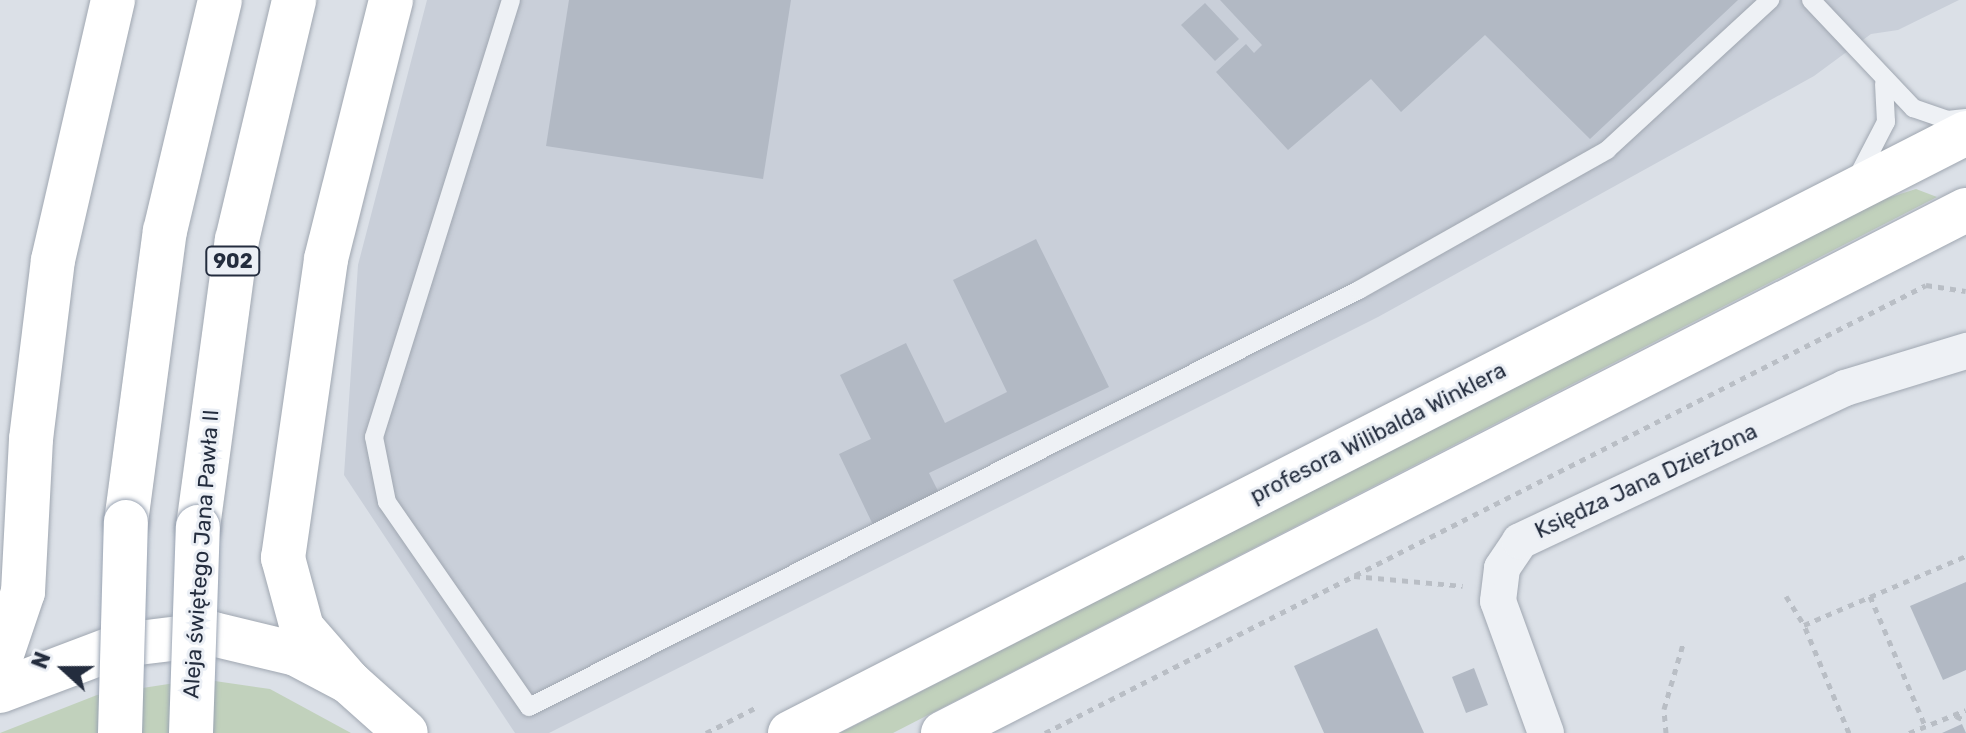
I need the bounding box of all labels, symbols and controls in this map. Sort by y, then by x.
road number: 902 [205,245,261,277]
street label: profesora Wilibalda Winklera [1245,357,1511,509]
street label: Aleja świętego Jana Pawła II [178,408,224,700]
street label: Księdza Jana Dzierżona [1531,418,1761,544]
north arrow [24,629,104,709]
text: N [26,648,57,672]

